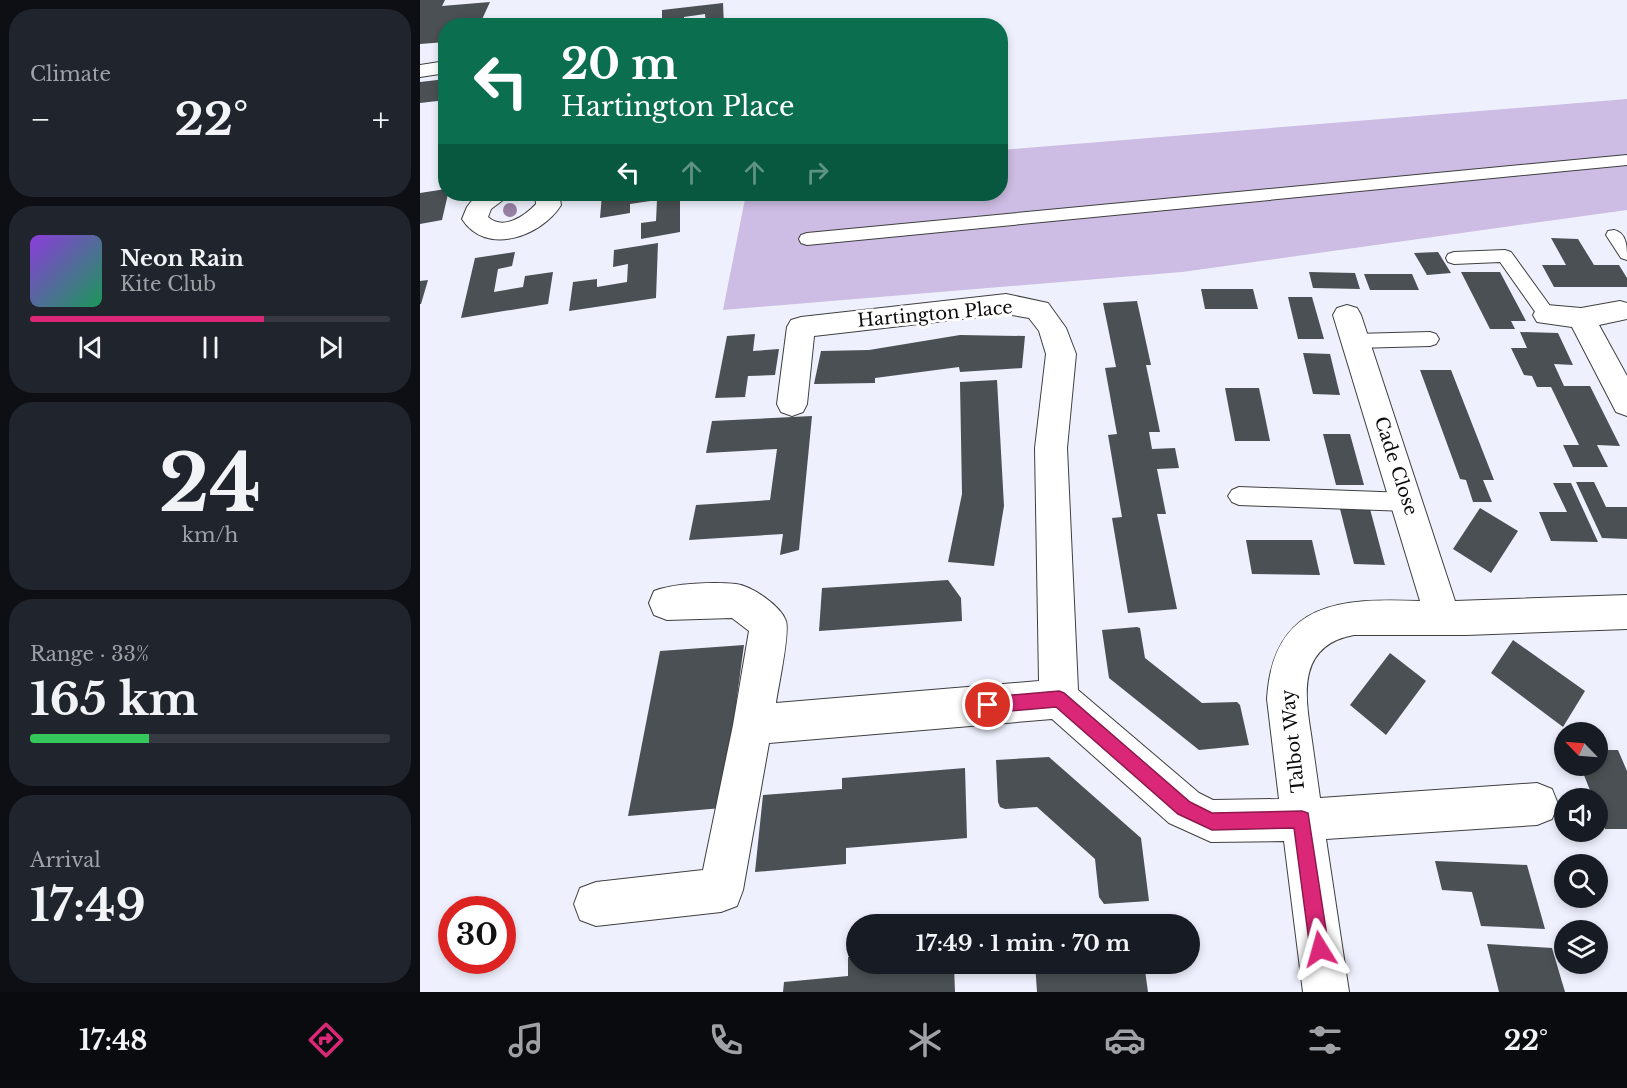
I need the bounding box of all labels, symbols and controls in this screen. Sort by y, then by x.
text: 20 m [561,38,678,90]
icon: left [462,42,540,120]
text: Climate [30,62,111,86]
text: Hartington Place [561,90,794,123]
text: 22° [175,91,248,147]
text: − [30,99,51,140]
text: + [372,99,390,140]
icon: left [612,156,645,189]
icon: ahead [675,156,708,189]
icon: ahead [738,156,771,189]
icon: right [801,156,834,189]
text: Neon Rain [120,245,244,272]
text: Kite Club [120,272,216,296]
street label: Hartington Place [857,296,1013,332]
icon: previous [74,331,107,364]
icon: pause [194,331,227,364]
icon: next [314,331,347,364]
street label: Cade Close [1370,414,1422,518]
text: 24 [159,435,261,532]
text: km/h [182,523,238,547]
text: Range · 33% [30,642,149,666]
text: 165 km [30,671,198,727]
pin [962,679,1013,730]
icon: arrive [971,688,1004,721]
street label: Talbot Way [1277,688,1309,794]
north arrow [1554,722,1608,776]
map controls [1554,722,1608,974]
button: sound [1554,788,1608,842]
text: Arrival [30,848,101,872]
button: search [1554,854,1608,908]
text: 17:49 [30,877,146,933]
speed limit sign: 30 [438,896,516,974]
position arrow [1288,917,1352,981]
button: layers [1554,920,1608,974]
text: 17:49 · 1 min · 70 m [916,930,1130,957]
icon: directions [305,1019,347,1061]
icon: music [505,1019,547,1061]
icon: phone [705,1019,747,1061]
icon: climate [904,1019,946,1061]
icon: car [1104,1019,1146,1061]
icon: filters [1304,1019,1346,1061]
text: 17:48 [79,1024,147,1057]
text: 22° [1504,1024,1548,1057]

